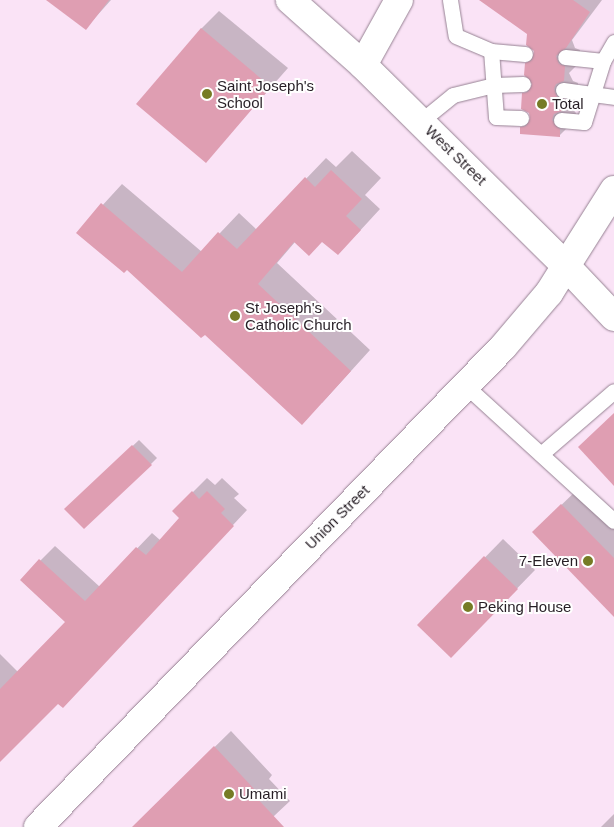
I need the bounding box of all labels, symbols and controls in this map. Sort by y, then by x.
place label: Saint Joseph's School [217,76,314,111]
marker: Saint Joseph's School [201,88,213,100]
place label: Total [552,95,584,113]
marker: Total [536,98,548,110]
street label: West Street [422,121,490,189]
place label: St Joseph's Catholic Church [245,298,352,333]
marker: St Joseph's Catholic Church [229,310,241,322]
street label: Union Street [301,481,373,553]
place label: 7-Eleven [519,552,578,570]
marker: 7-Eleven [582,555,594,567]
place label: Peking House [478,598,571,616]
marker: Peking House [462,601,474,613]
place label: Umami [239,785,286,803]
marker: Umami [223,788,235,800]

